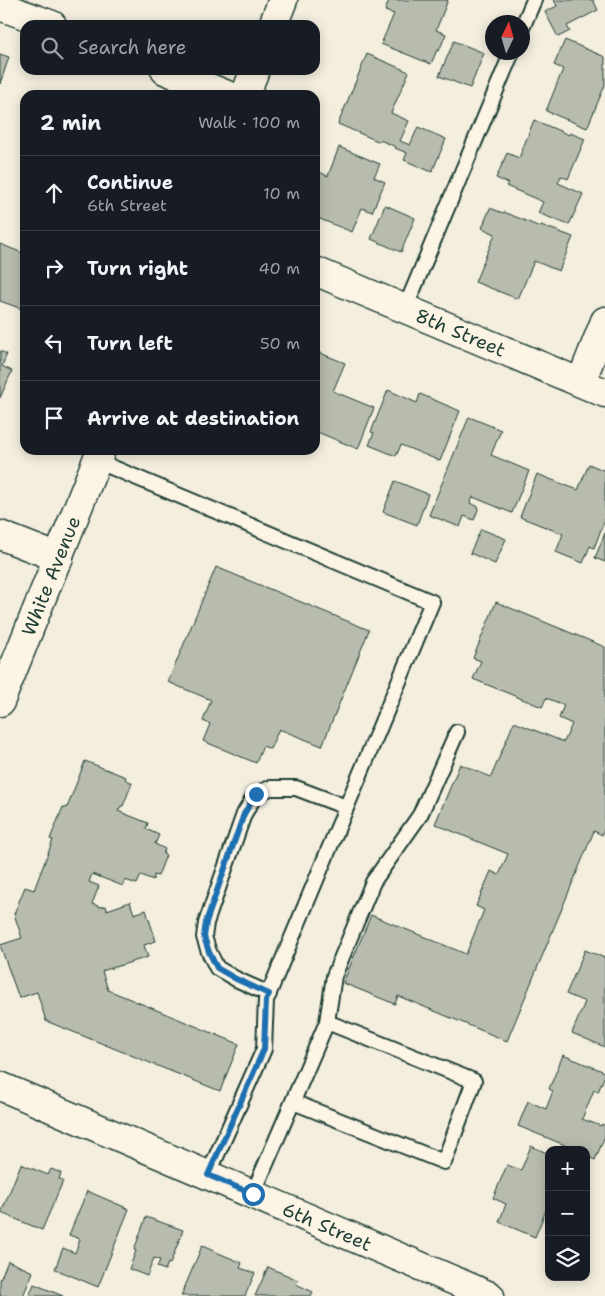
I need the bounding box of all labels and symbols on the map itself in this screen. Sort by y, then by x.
north arrow [485,15,530,60]
street label: 8th Street [412,303,509,363]
street label: White Avenue [16,512,86,639]
route end [245,783,268,806]
route start [242,1183,265,1206]
street label: 6th Street [278,1196,376,1257]

